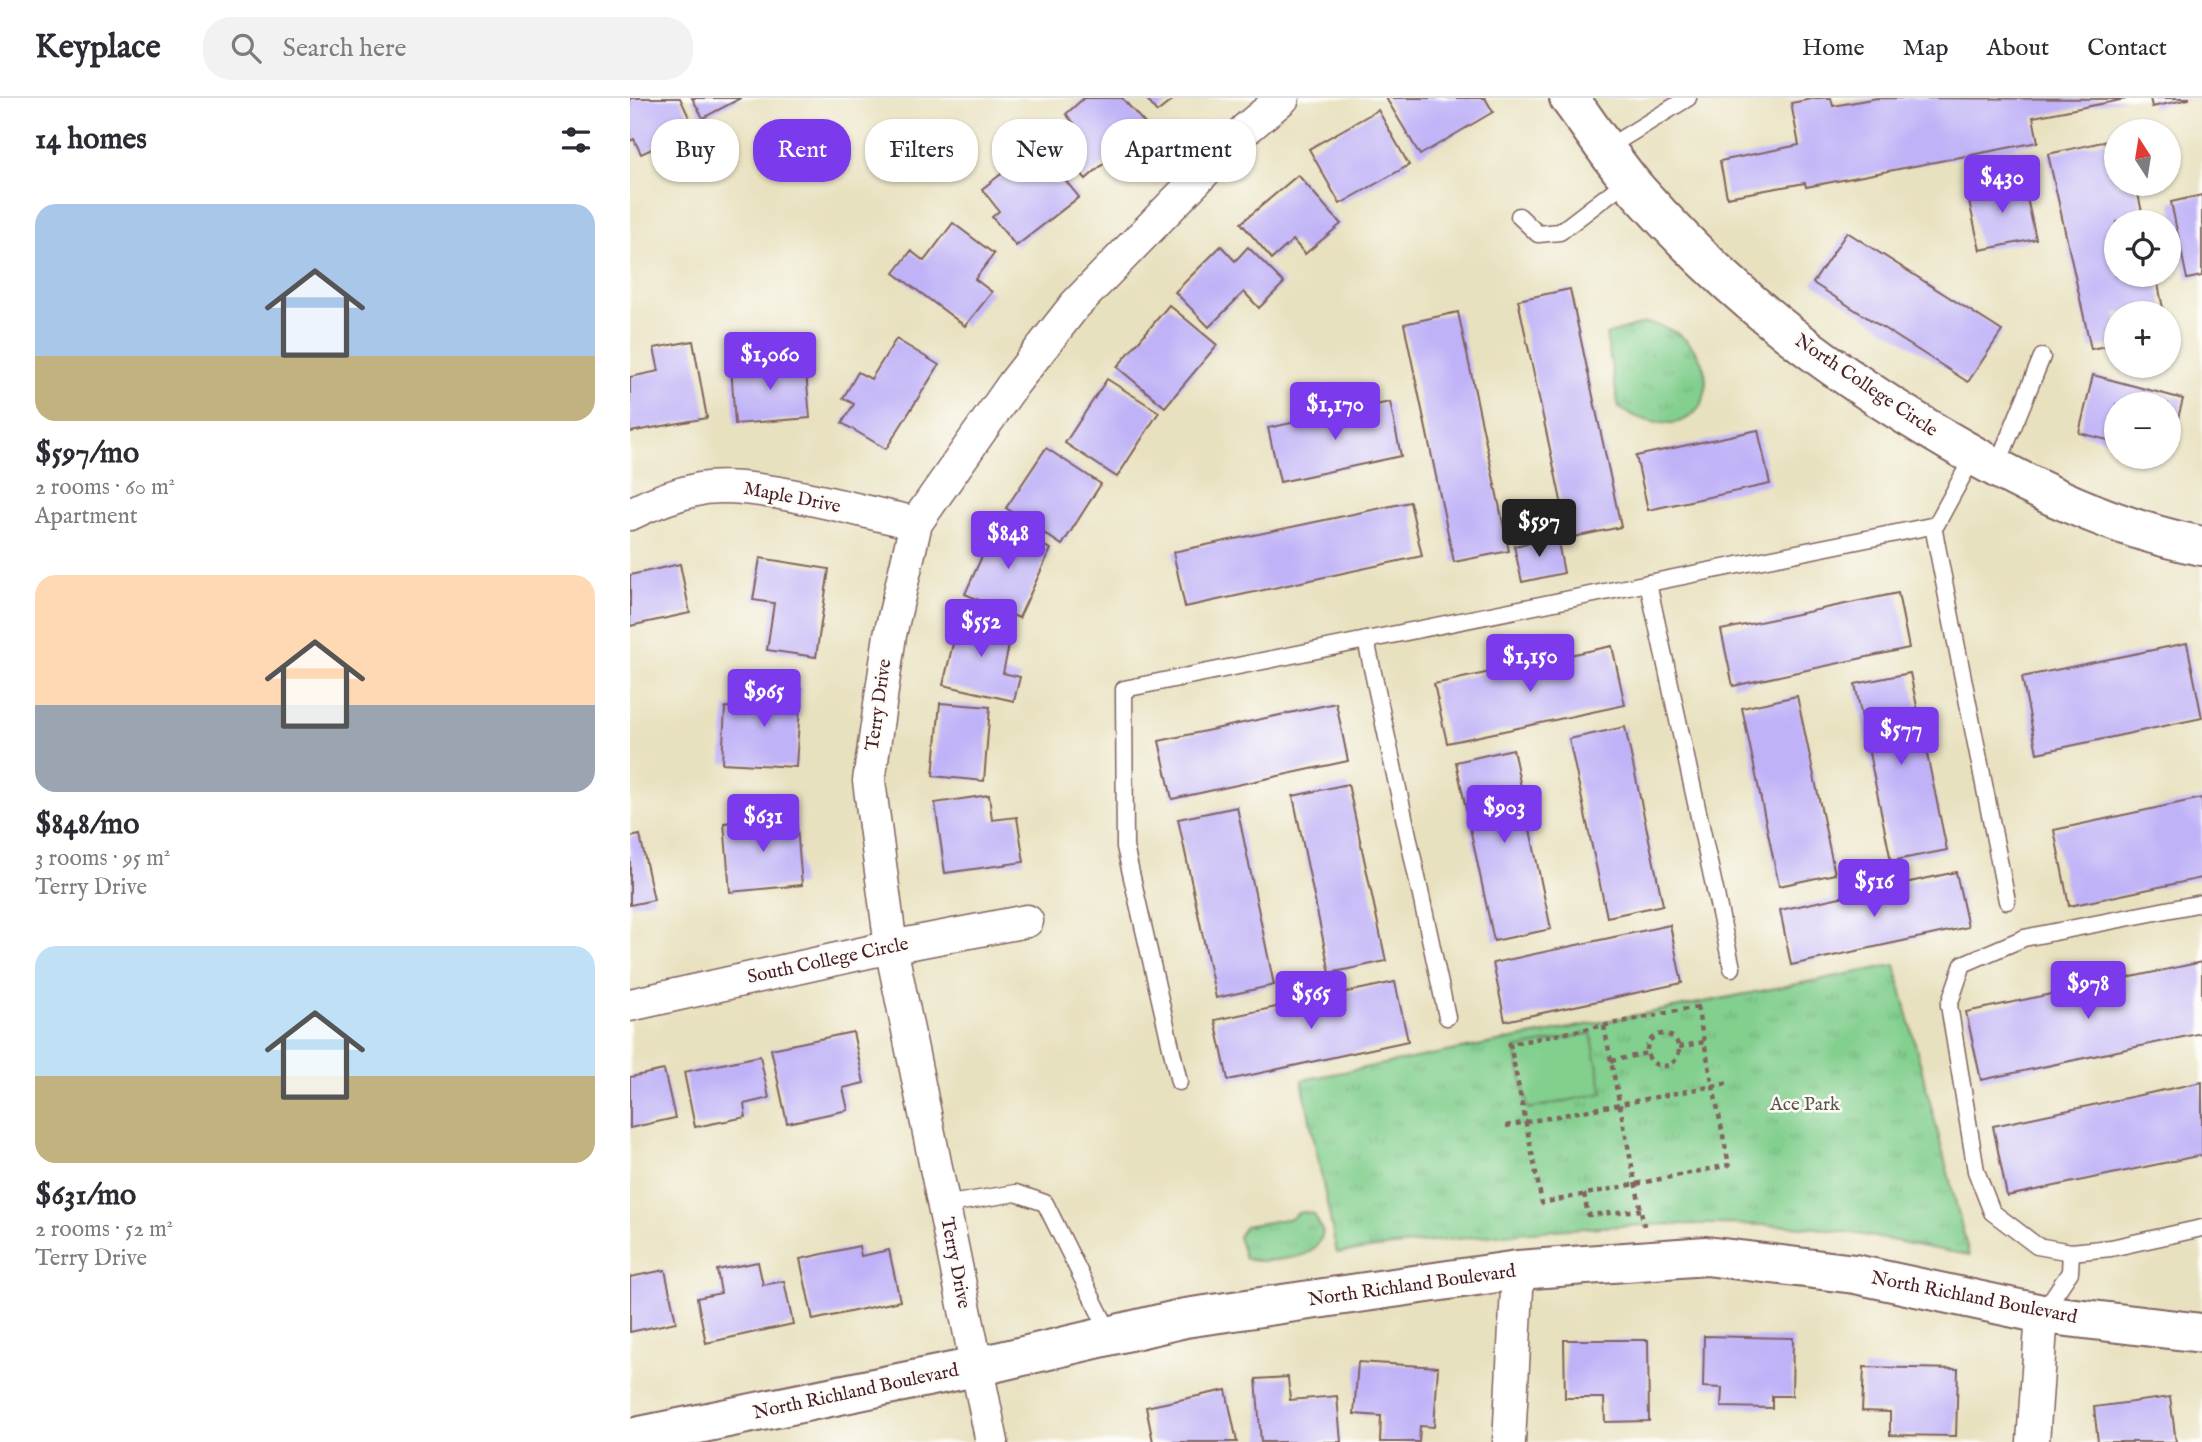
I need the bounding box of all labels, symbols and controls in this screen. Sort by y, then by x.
search box [203,17,693,80]
text: Keyplace [35,27,161,69]
icon: search [227,29,265,67]
text: Search here [283,32,407,65]
text: Home [1802,33,1865,64]
text: Map [1903,33,1949,64]
text: About [1987,33,2049,64]
text: Contact [2087,33,2167,64]
chip: Buy [651,119,739,182]
chip: Rent [753,119,851,182]
chip: Filters [865,119,978,182]
chip: New [992,119,1087,182]
chip: Apartment [1101,119,1256,182]
north arrow [2104,119,2180,196]
map controls [2104,119,2181,469]
text: 14 homes [35,121,147,159]
icon: filters [557,121,595,159]
pin: $430 [1961,156,2043,215]
text: $430 [1980,163,2024,192]
button: locate [2104,210,2181,287]
icon: home [252,250,378,376]
button: + [2104,301,2181,378]
street label: North College Circle [1790,329,1942,443]
pin: $1,060 [713,332,827,392]
text: $1,060 [740,340,800,369]
pin: $1,170 [1278,382,1392,442]
text: $1,170 [1306,390,1364,419]
button: − [2104,392,2181,469]
text: $597/mo [35,435,139,473]
text: 2 rooms · 60 m² [35,473,175,502]
street label: Maple Drive [741,477,843,519]
pin: $597 [1498,500,1580,559]
text: Apartment [35,502,138,531]
text: $597 [1518,507,1560,536]
pin: $848 [967,512,1049,571]
text: $848 [987,519,1029,548]
pin: $552 [940,600,1022,659]
text: $552 [961,607,1001,636]
icon: home [252,621,378,747]
pin: $1,150 [1473,634,1587,694]
text: $1,150 [1502,642,1558,671]
street label: Terry Drive [861,657,897,753]
pin: $965 [723,670,805,729]
text: $965 [744,677,784,706]
pin: $577 [1860,708,1942,767]
text: $577 [1880,715,1922,744]
pin: $903 [1463,786,1545,845]
text: $903 [1483,793,1525,822]
pin: $631 [722,794,804,854]
text: $631 [743,802,783,831]
text: $848/mo [35,806,139,844]
text: 3 rooms · 95 m² [35,844,170,873]
pin: $516 [1833,860,1915,919]
text: $516 [1854,867,1894,896]
text: Terry Drive [35,873,147,902]
street label: South College Circle [745,932,911,990]
pin: $978 [2047,962,2129,1021]
text: $978 [2067,969,2109,998]
pin: $565 [1270,972,1352,1031]
text: $565 [1291,979,1331,1008]
icon: home [252,992,378,1118]
park label: Ace Park [1769,1093,1841,1117]
text: $631/mo [35,1177,136,1215]
text: 2 rooms · 52 m² [35,1215,173,1244]
street label: Terry Drive [934,1215,976,1311]
text: Terry Drive [35,1244,147,1273]
street label: North Richland Boulevard [1307,1259,1518,1312]
street label: North Richland Boulevard [1869,1266,2080,1330]
street label: North Richland Boulevard [751,1358,962,1426]

